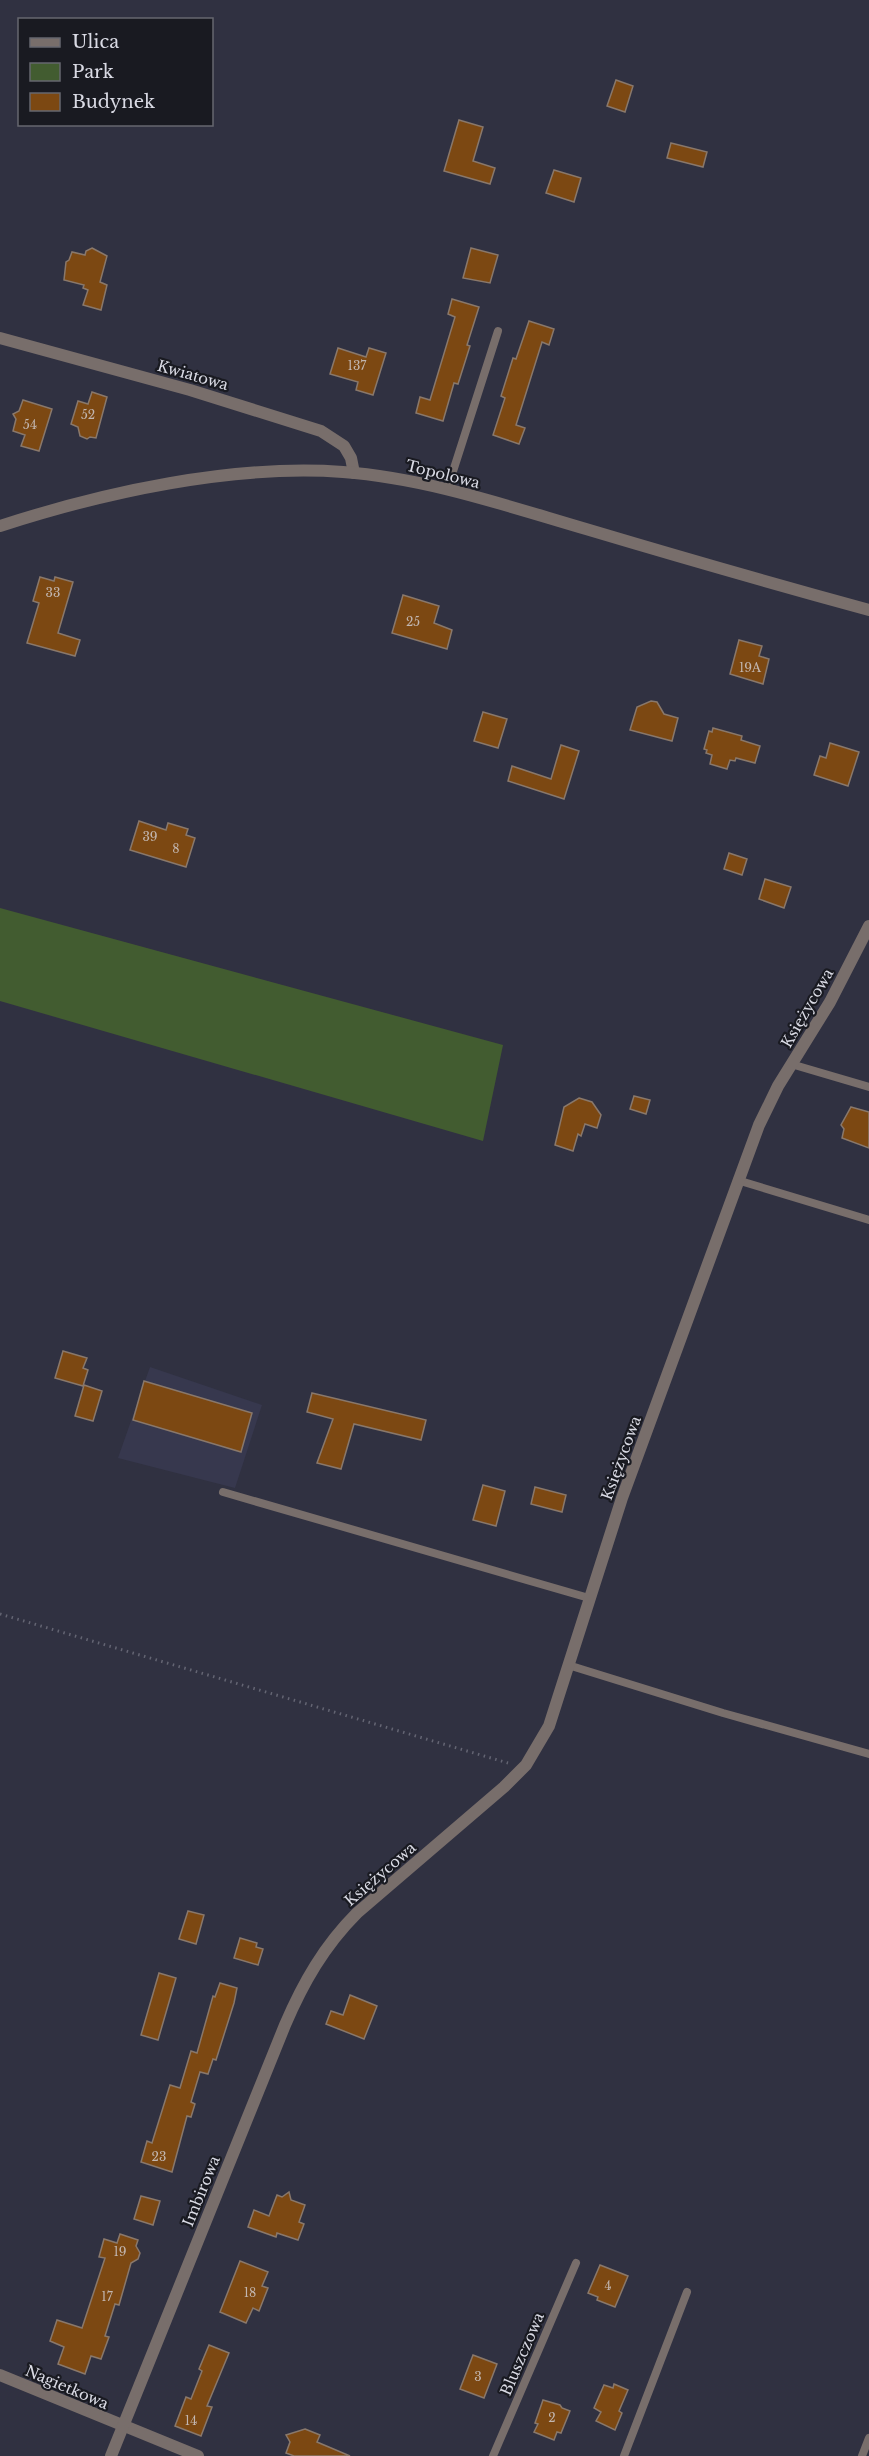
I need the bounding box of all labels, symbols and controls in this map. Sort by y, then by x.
legend [18,18,213,126]
text: Ulica [72,31,119,53]
text: Park [72,61,114,83]
text: Budynek [72,91,155,113]
street label: Kwiatowa [155,356,231,394]
house number: 137 [348,358,367,373]
house number: 52 [81,407,95,422]
house number: 54 [23,417,37,432]
street label: Topolowa [404,456,483,493]
house number: 33 [46,585,60,600]
house number: 25 [406,614,420,629]
house number: 19A [739,660,762,675]
house number: 39 [142,829,158,844]
house number: 8 [172,841,180,856]
street label: Księżycowa [777,964,838,1051]
street label: Księżycowa [597,1413,645,1503]
street label: Księżycowa [340,1837,420,1910]
house number: 23 [152,2149,166,2164]
street label: Imbirowa [178,2152,224,2229]
house number: 19 [113,2244,127,2259]
house number: 4 [604,2278,612,2293]
house number: 18 [244,2285,256,2300]
house number: 17 [101,2289,114,2304]
street label: Bluszczowa [496,2309,548,2398]
street label: Nagietkowa [22,2361,112,2413]
house number: 3 [474,2369,482,2384]
house number: 2 [548,2410,556,2425]
house number: 14 [185,2413,197,2428]

